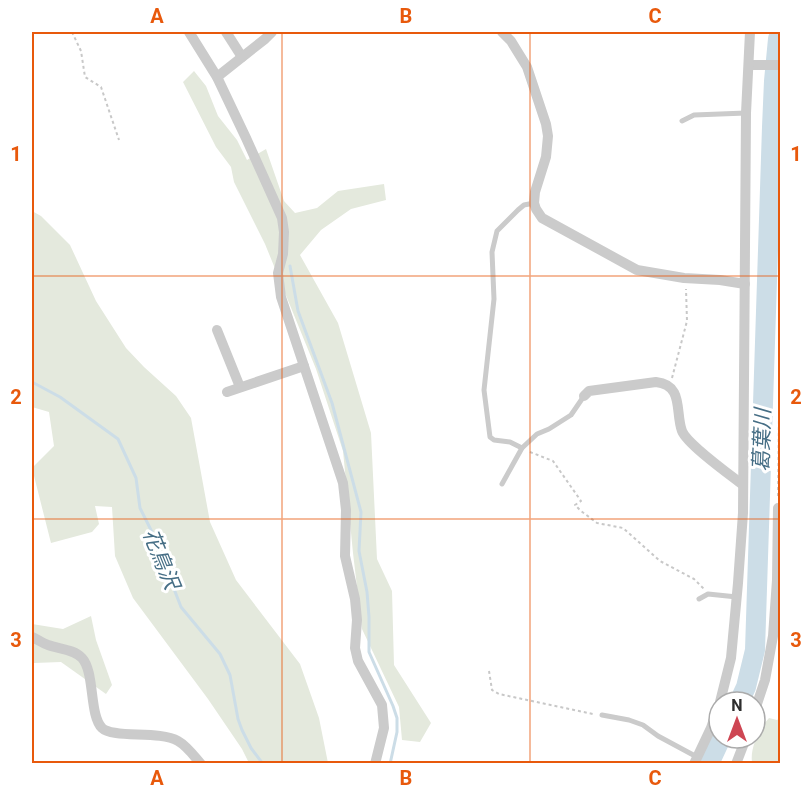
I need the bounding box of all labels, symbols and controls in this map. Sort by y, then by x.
text: A [150,4,164,28]
text: B [400,4,412,28]
text: C [648,4,662,28]
text: 1 [10,142,22,166]
text: 1 [790,142,802,166]
text: 2 [10,385,22,409]
text: 2 [790,385,802,409]
water label: 葛葉川 [749,406,775,472]
water label: 花鳥沢 [138,525,185,595]
text: 3 [10,628,22,652]
text: 3 [790,628,802,652]
north arrow [707,690,767,750]
text: N [731,696,743,715]
text: A [150,766,164,790]
text: B [400,766,412,790]
text: C [648,766,662,790]

